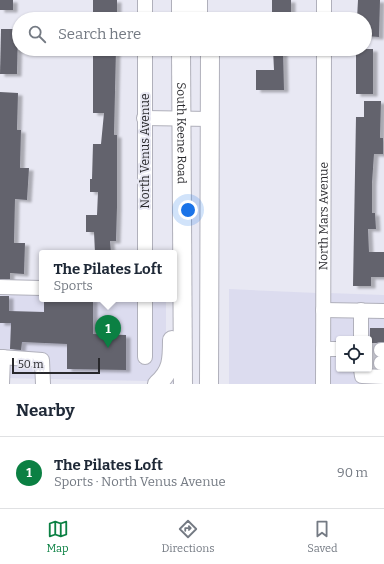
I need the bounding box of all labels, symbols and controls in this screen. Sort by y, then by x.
search box [12,12,372,56]
icon: search [26,23,48,45]
text: Search here [58,25,141,43]
street label: South Keene Road [174,82,189,184]
street label: North Venus Avenue [138,94,152,208]
street label: North Mars Avenue [316,162,331,270]
your location [178,200,198,220]
popup [39,250,177,302]
text: The Pilates Loft [54,260,162,278]
text: Sports [54,278,93,293]
pin: 1 [95,315,121,348]
map controls [336,336,372,372]
button: locate [336,336,372,372]
scale bar [12,356,100,375]
text: 50 m [18,358,44,371]
text: Nearby [16,400,75,421]
text: The Pilates Loft [54,456,163,474]
text: 1 [26,465,32,480]
text: 90 m [337,465,368,480]
text: Sports · North Venus Avenue [54,474,226,489]
tab: Map [46,518,69,555]
tab: Directions [162,518,214,555]
tab: Saved [307,518,338,555]

